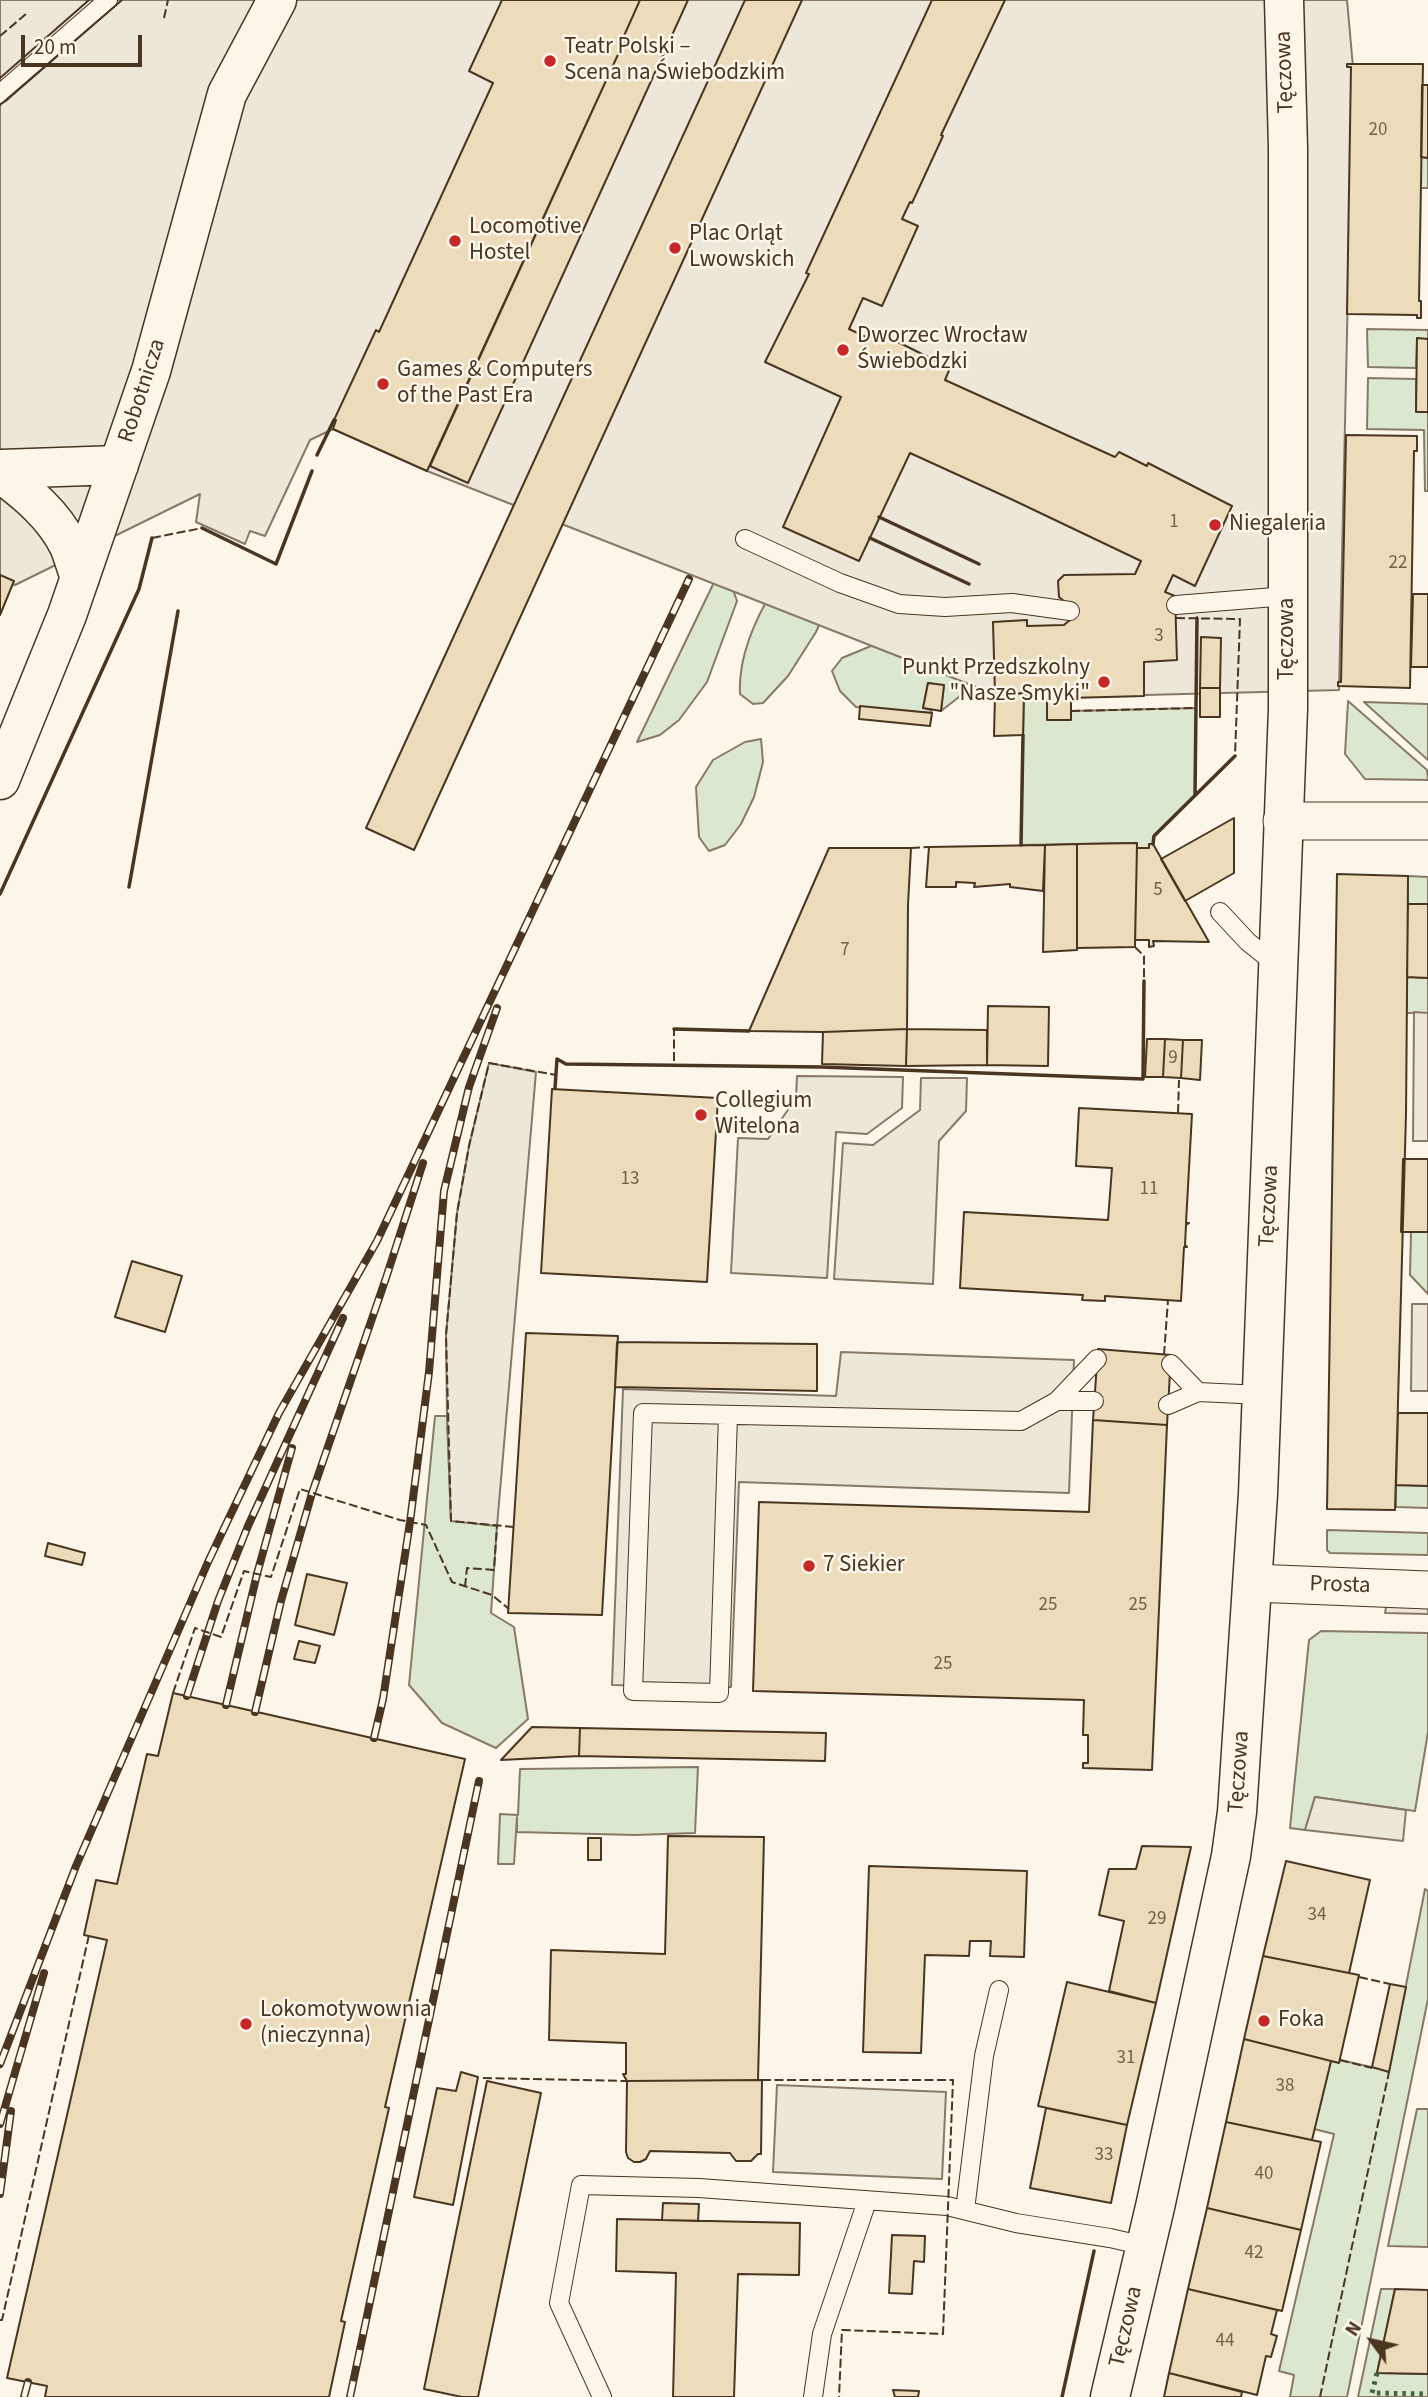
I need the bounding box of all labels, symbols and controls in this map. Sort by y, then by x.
scale bar [24,21,145,65]
street label: Tęczowa [1271,30,1301,114]
text: 20 m [34,32,76,62]
place label: Teatr Polski – Scena na Świebodzkim [564,34,785,88]
marker: Teatr Polski – Scena na Świebodzkim [542,53,558,69]
house number: 20 [1369,120,1387,142]
place label: Locomotive Hostel [469,214,581,268]
place label: Plac Orląt Lwowskich [689,221,794,275]
marker: Locomotive Hostel [447,233,463,249]
marker: Plac Orląt Lwowskich [667,240,683,256]
place label: Dworzec Wrocław Świebodzki [857,323,1028,377]
street label: Robotnicza [113,336,173,446]
marker: Dworzec Wrocław Świebodzki [835,342,851,358]
place label: Games & Computers of the Past Era [397,357,592,411]
marker: Games & Computers of the Past Era [375,376,391,392]
place label: Niegaleria [1229,511,1326,539]
house number: 1 [1169,512,1179,534]
marker: Niegaleria [1207,517,1223,533]
house number: 22 [1389,553,1407,575]
street label: Tęczowa [1274,598,1302,680]
house number: 3 [1154,626,1164,648]
place label: Punkt Przedszkolny "Nasze Smyki" [902,655,1090,709]
marker: Punkt Przedszkolny "Nasze Smyki" [1096,674,1112,690]
house number: 5 [1153,880,1163,902]
house number: 7 [840,940,850,962]
house number: 9 [1168,1048,1178,1070]
place label: Collegium Witelona [715,1088,812,1142]
marker: Collegium Witelona [693,1107,709,1123]
street label: Tęczowa [1254,1164,1286,1248]
house number: 13 [621,1169,639,1191]
house number: 11 [1140,1179,1158,1201]
place label: 7 Siekier [823,1552,905,1580]
marker: 7 Siekier [801,1558,817,1574]
street label: Prosta [1309,1571,1371,1601]
house number: 25 [1039,1595,1057,1617]
house number: 25 [1129,1595,1147,1617]
house number: 25 [934,1654,952,1676]
street label: Tęczowa [1223,1730,1257,1814]
house number: 34 [1308,1905,1326,1927]
house number: 29 [1148,1909,1166,1931]
place label: Lokomotywownia (nieczynna) [260,1997,432,2051]
place label: Foka [1278,2007,1324,2035]
marker: Foka [1256,2013,1272,2029]
marker: Lokomotywownia (nieczynna) [238,2016,254,2032]
house number: 31 [1117,2048,1135,2070]
house number: 38 [1276,2076,1294,2098]
house number: 33 [1095,2145,1113,2167]
house number: 40 [1255,2164,1273,2186]
house number: 42 [1245,2243,1263,2265]
street label: Tęczowa [1104,2284,1150,2370]
north arrow [1337,2306,1407,2376]
text: N [1339,2317,1369,2342]
house number: 44 [1216,2331,1234,2353]

